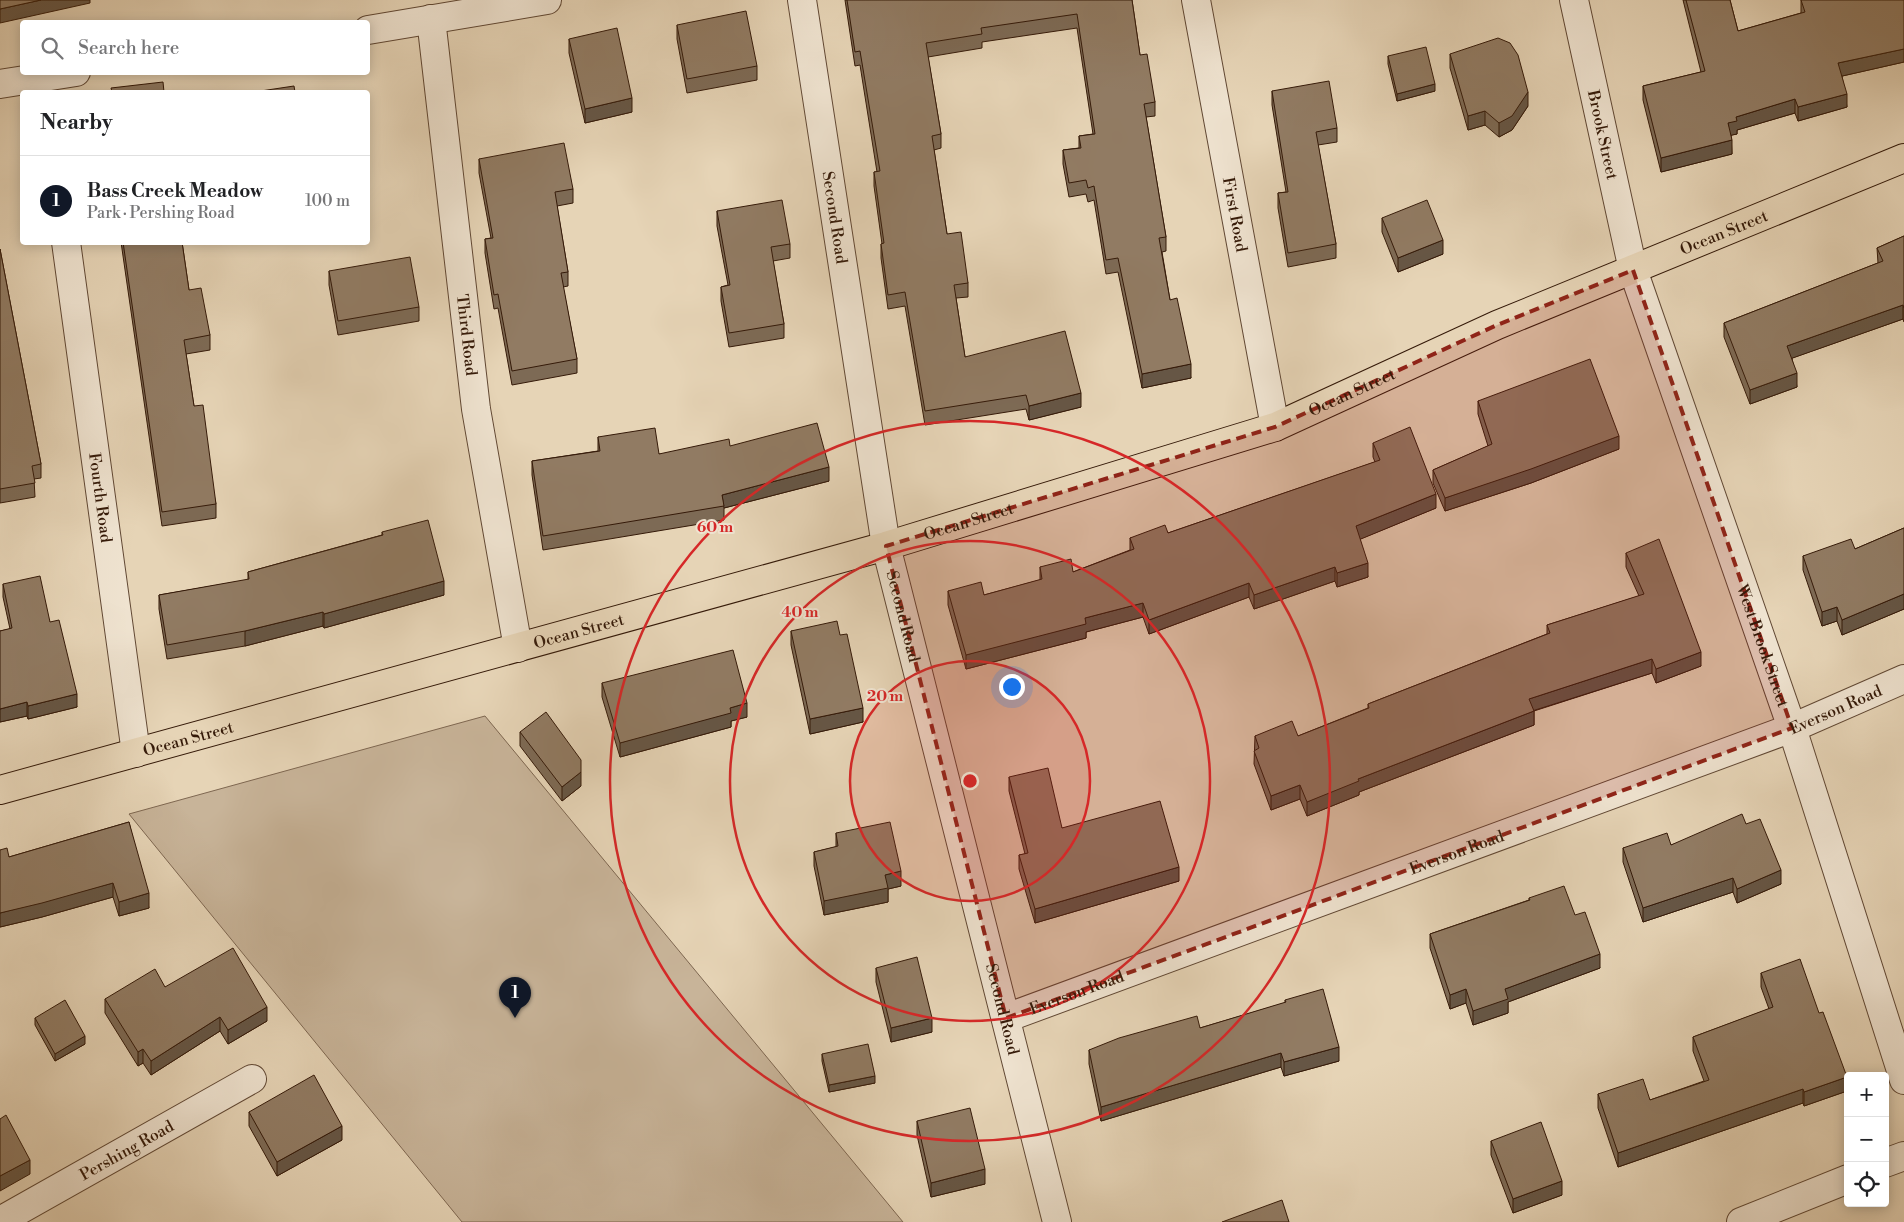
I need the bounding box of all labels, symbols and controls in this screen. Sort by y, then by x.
search box [20,20,370,75]
icon: search [38,34,66,62]
text: Search here [78,36,179,60]
street label: Brook Street [1583,87,1622,182]
text: Nearby [40,110,113,136]
street label: Second Road [817,170,851,265]
street label: First Road [1218,175,1251,254]
text: Bass Creek Meadow [87,179,263,203]
text: 1 [52,191,60,211]
text: 100 m [305,191,350,211]
text: Park · Pershing Road [87,203,235,223]
street label: Ocean Street [1677,206,1771,260]
street label: Third Road [452,293,481,377]
street label: Ocean Street [1305,364,1399,421]
street label: Fourth Road [84,451,116,544]
street label: Ocean Street [921,499,1016,545]
text: 60 m [697,518,734,537]
street label: Second Road [882,569,924,664]
street label: West Brook Street [1732,581,1793,710]
text: 40 m [781,603,819,622]
street label: Ocean Street [531,610,627,654]
your location [999,674,1025,700]
street label: Everson Road [1786,681,1885,739]
text: 20 m [867,687,904,706]
street label: Ocean Street [141,717,236,761]
centre of rings [961,772,979,790]
street label: Everson Road [1407,826,1507,879]
street label: Second Road [981,961,1023,1057]
street label: Everson Road [1027,966,1127,1020]
pin: 1 [499,977,531,1018]
map controls [1844,1072,1889,1207]
button: + [1844,1072,1889,1117]
street label: Pershing Road [76,1116,177,1185]
button: − [1844,1117,1889,1162]
button: locate [1844,1162,1889,1207]

